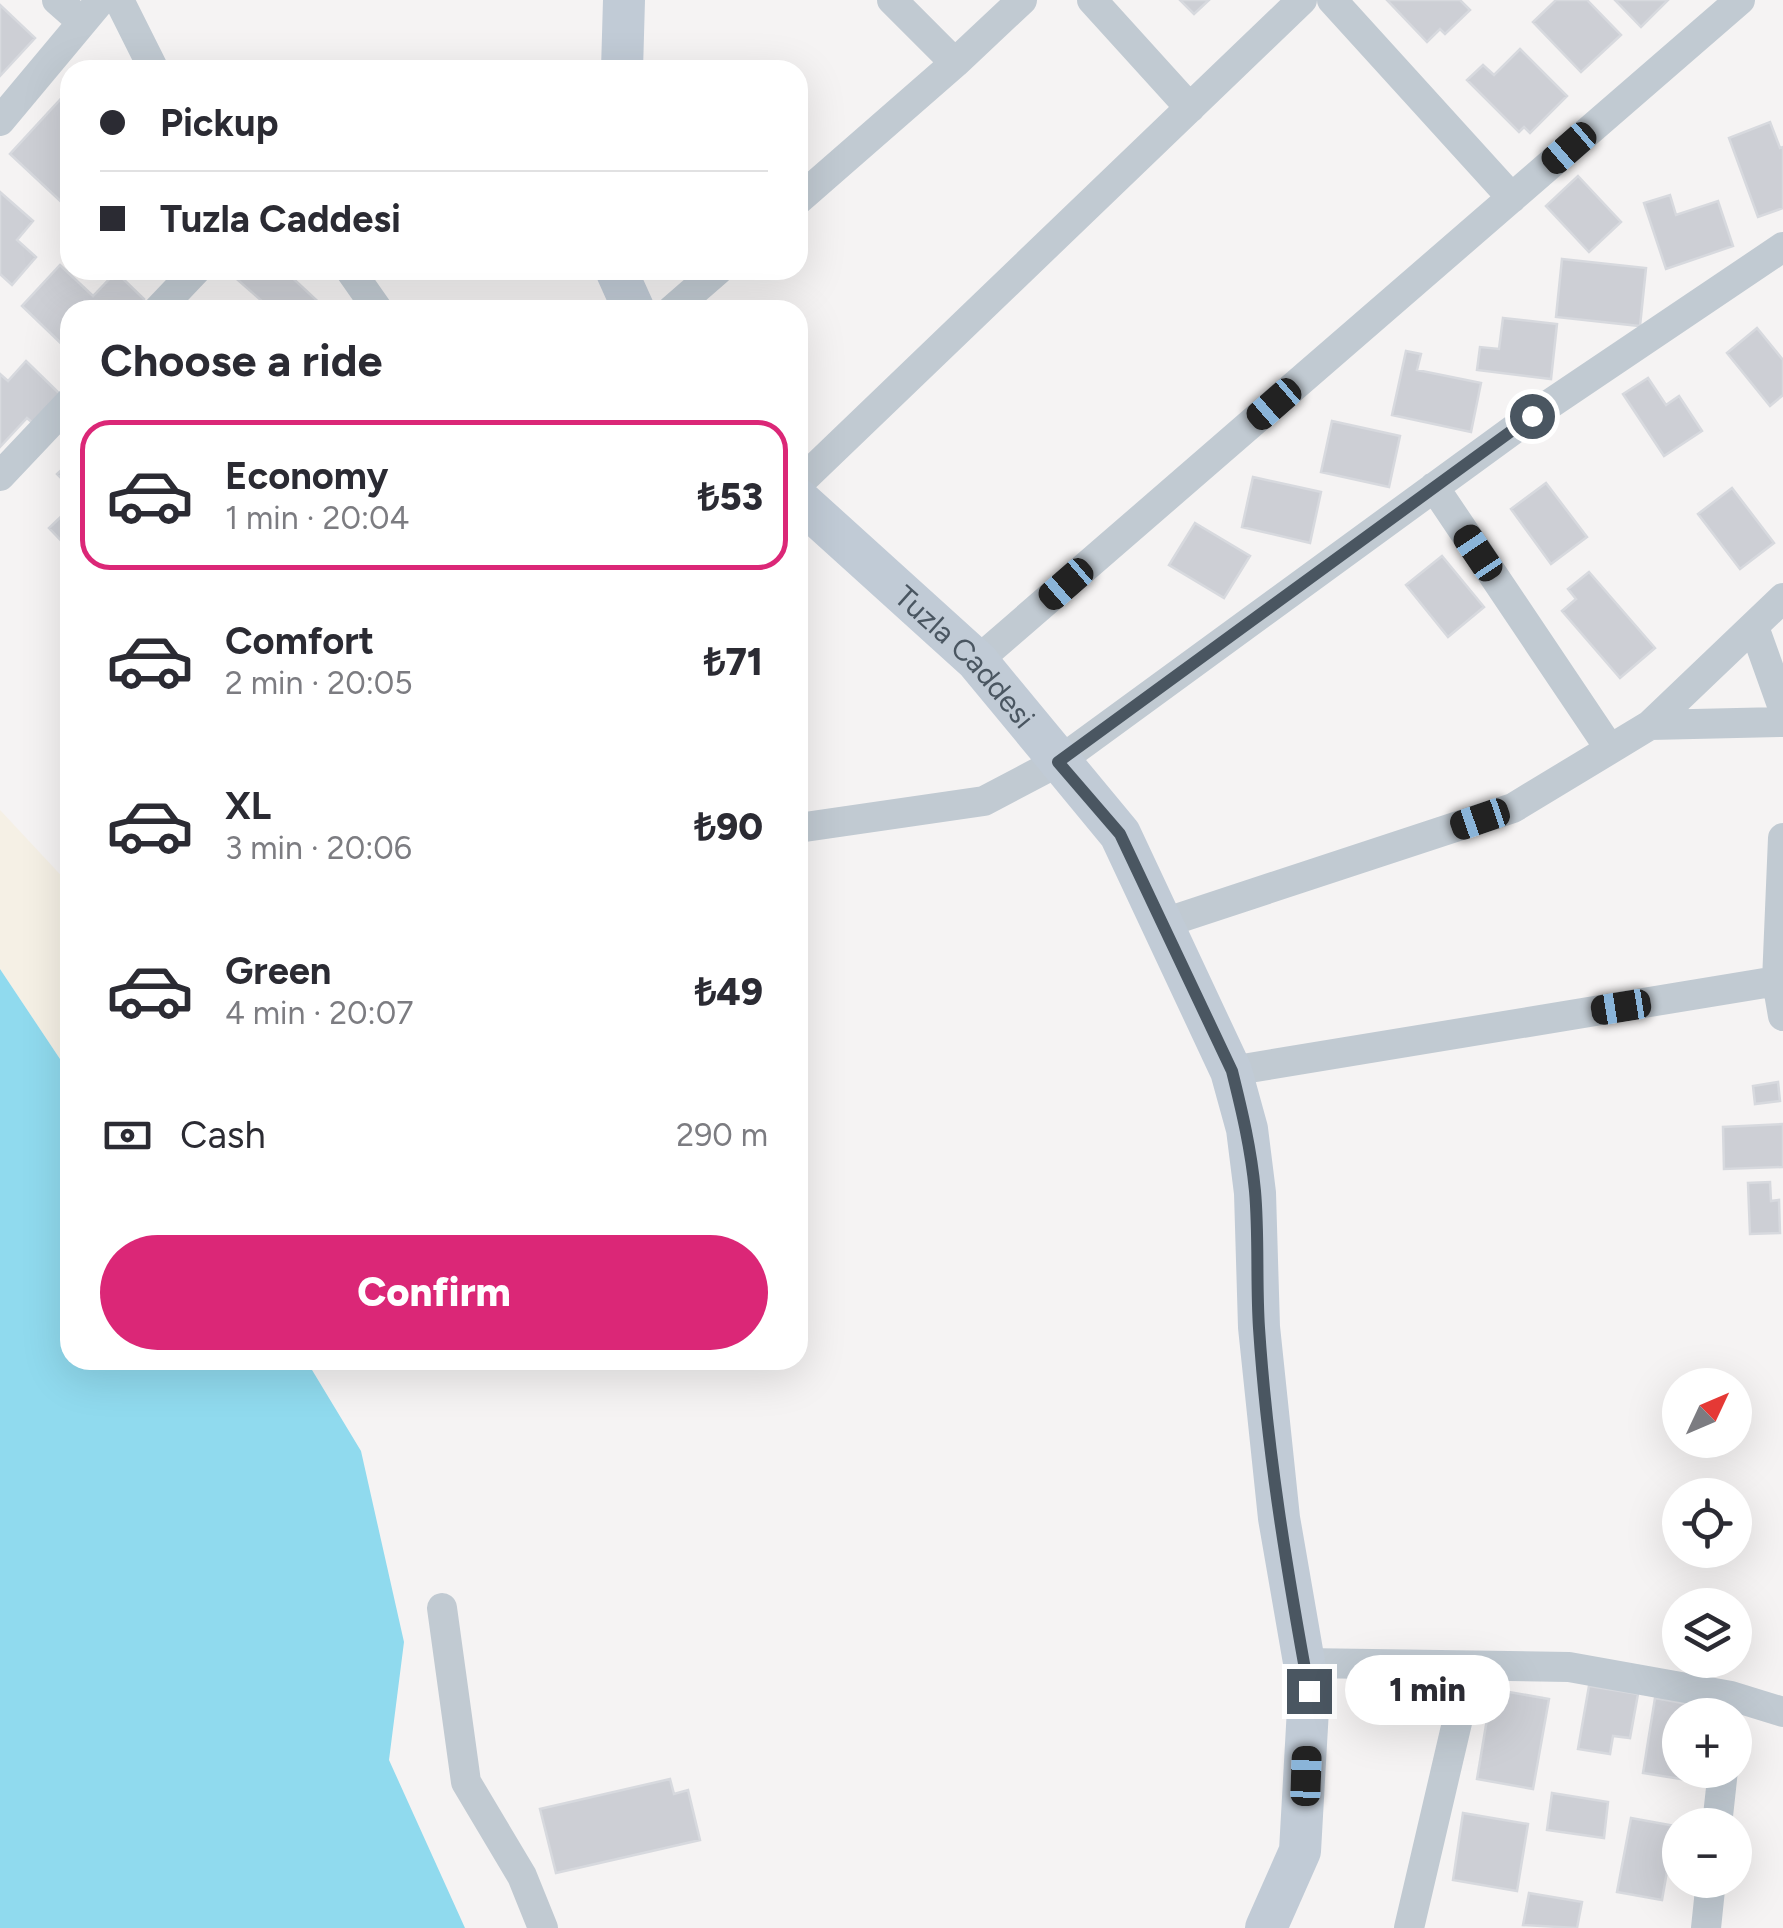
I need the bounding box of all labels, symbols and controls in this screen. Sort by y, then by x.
text: Pickup [160,100,278,146]
car [1537,117,1601,179]
text: Tuzla Caddesi [160,196,401,242]
text: Choose a ride [100,333,382,387]
car [1242,373,1306,435]
route start [1510,394,1555,439]
icon: car [105,450,195,540]
text: Economy [225,453,388,499]
text: ₺53 [698,474,763,520]
text: 1 min · 20:04 [225,499,409,537]
car [1449,520,1507,586]
car [1034,553,1098,615]
street label: Tuzla Caddesi [887,577,1043,735]
icon: car [105,615,195,705]
text: Comfort [225,618,374,664]
text: ₺71 [704,639,763,685]
text: 2 min · 20:05 [225,664,413,702]
icon: car [105,780,195,870]
text: XL [225,783,271,829]
car [1447,795,1513,843]
text: ₺90 [694,804,763,850]
text: 3 min · 20:06 [225,829,412,867]
icon: car [105,945,195,1035]
text: Green [225,948,331,994]
text: ₺49 [695,969,763,1015]
car [1589,987,1653,1027]
text: 4 min · 20:07 [225,994,413,1032]
icon: cash [100,1108,155,1163]
text: Cash [180,1112,266,1158]
text: 290 m [676,1116,768,1154]
button: Confirm [100,1235,768,1350]
north arrow [1662,1368,1752,1458]
map controls [1662,1368,1752,1898]
button: locate [1662,1478,1752,1568]
button: layers [1662,1588,1752,1678]
callout: 1 min [1344,1656,1509,1726]
route end [1287,1669,1332,1714]
text: 1 min [1389,1671,1466,1709]
button: + [1662,1698,1752,1788]
car [1290,1745,1322,1807]
button: − [1662,1808,1752,1898]

